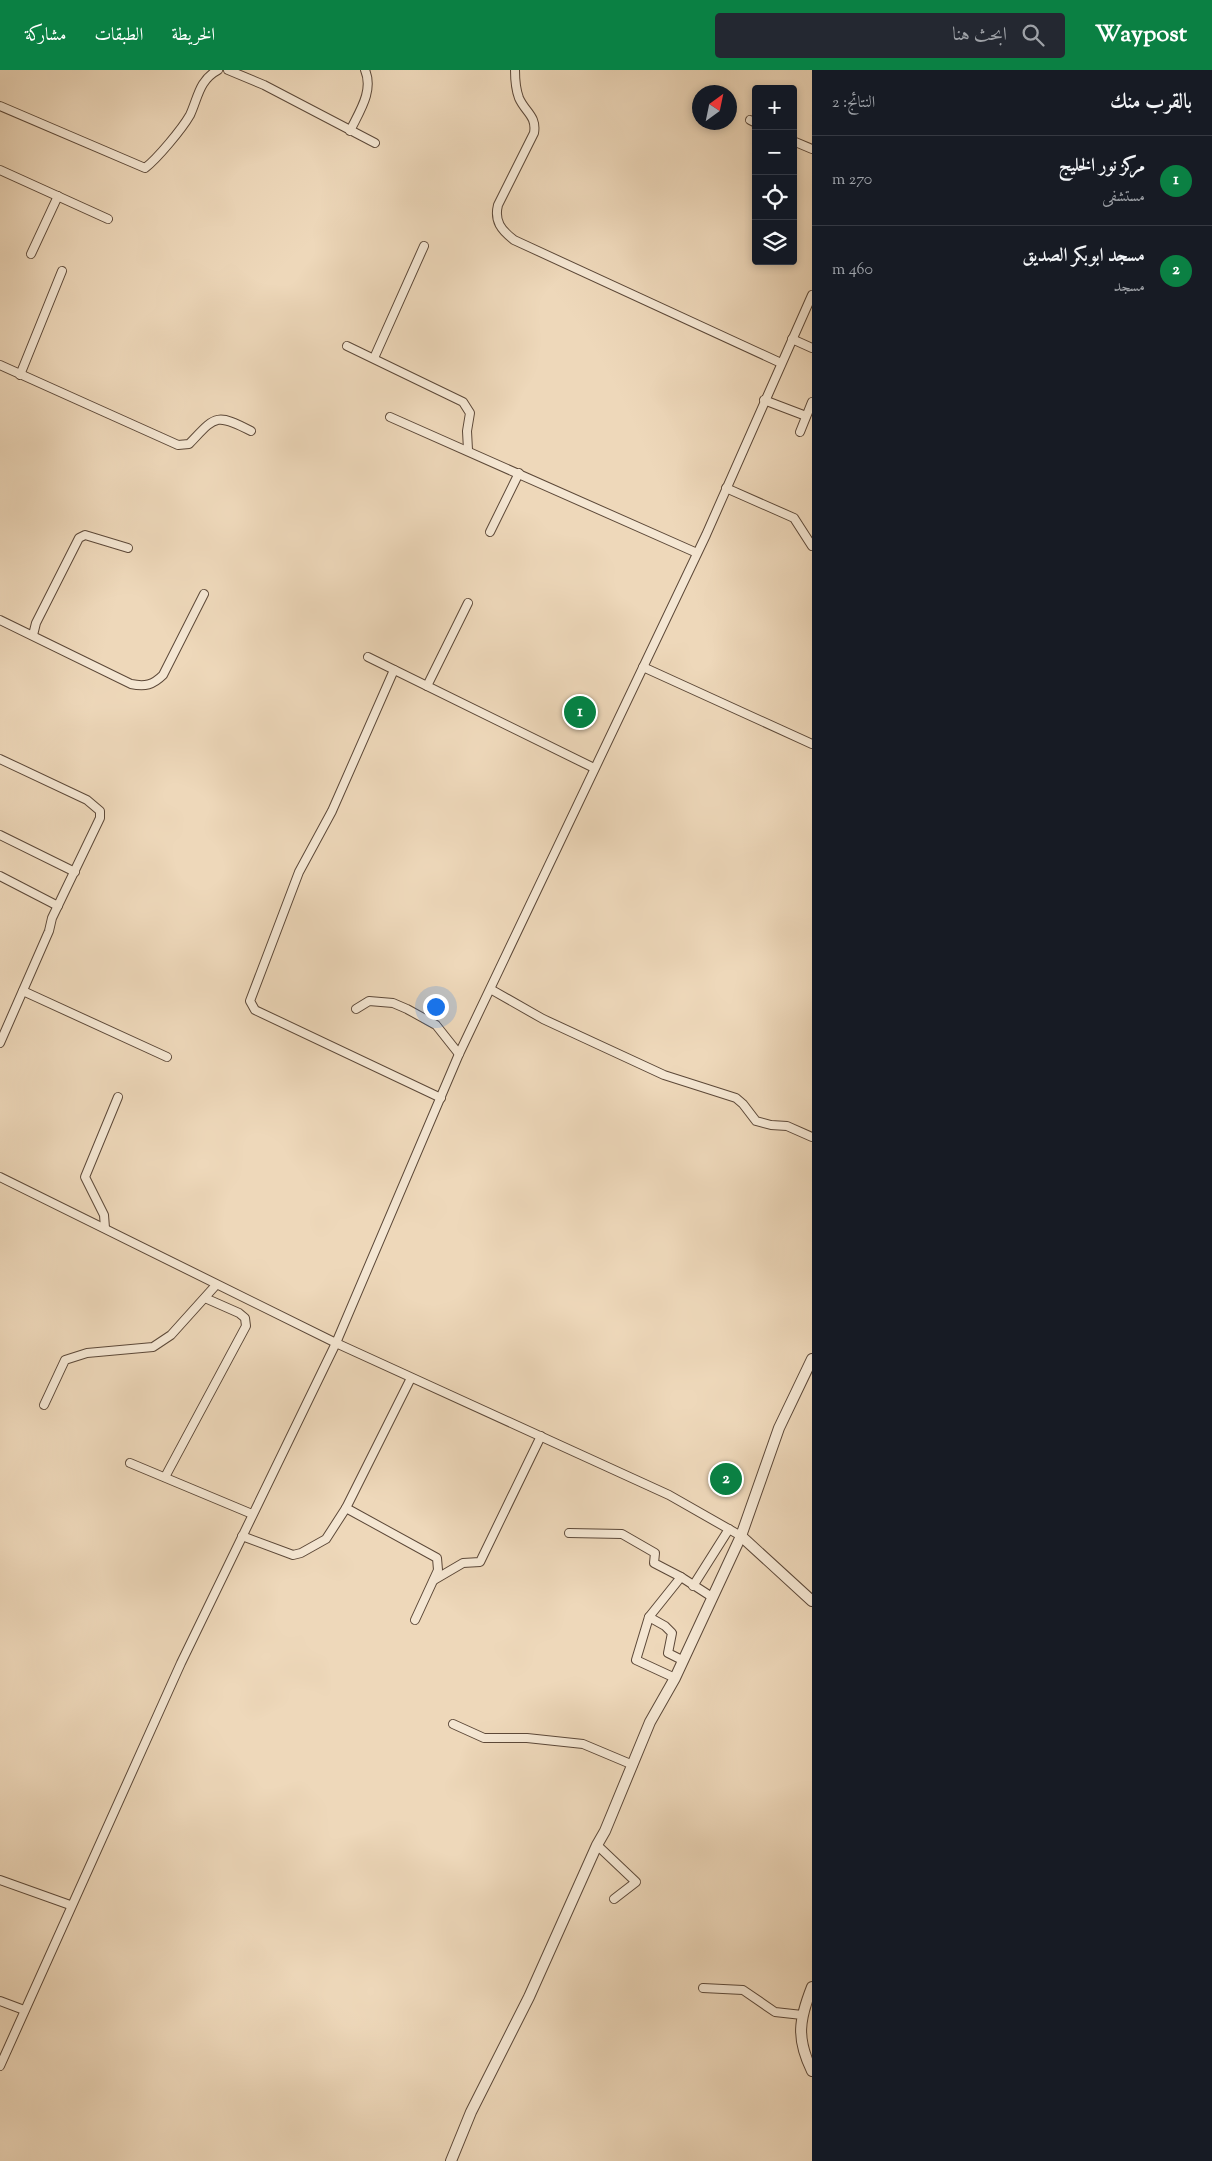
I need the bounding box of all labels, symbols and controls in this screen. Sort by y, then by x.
search box [715,13,1065,58]
text: Waypost [1095,18,1187,52]
icon: search [1019,21,1047,49]
text: ابحث هنا [952,22,1007,49]
text: مشاركة [25,23,66,49]
text: الطبقات [94,23,143,49]
text: الخريطة [171,23,215,49]
north arrow [692,85,737,130]
map controls [752,85,797,265]
button: + [752,85,797,130]
text: بالقرب منك [1110,88,1192,118]
text: النتائج: 2 [832,92,875,115]
button: − [752,130,797,175]
text: مركز نور الخليج [1058,153,1145,180]
text: 270 m [832,169,872,192]
text: 1 [1173,169,1179,192]
button: locate [752,175,797,220]
text: مستشفى [1102,186,1145,209]
button: layers [752,220,797,265]
text: مسجد ابوبكر الصديق [1022,243,1145,270]
text: 460 m [832,259,873,282]
text: 2 [1172,259,1180,282]
text: مسجد [1114,276,1145,299]
pin: 1 [564,693,596,731]
your location [423,994,449,1020]
pin: 2 [710,1460,742,1498]

